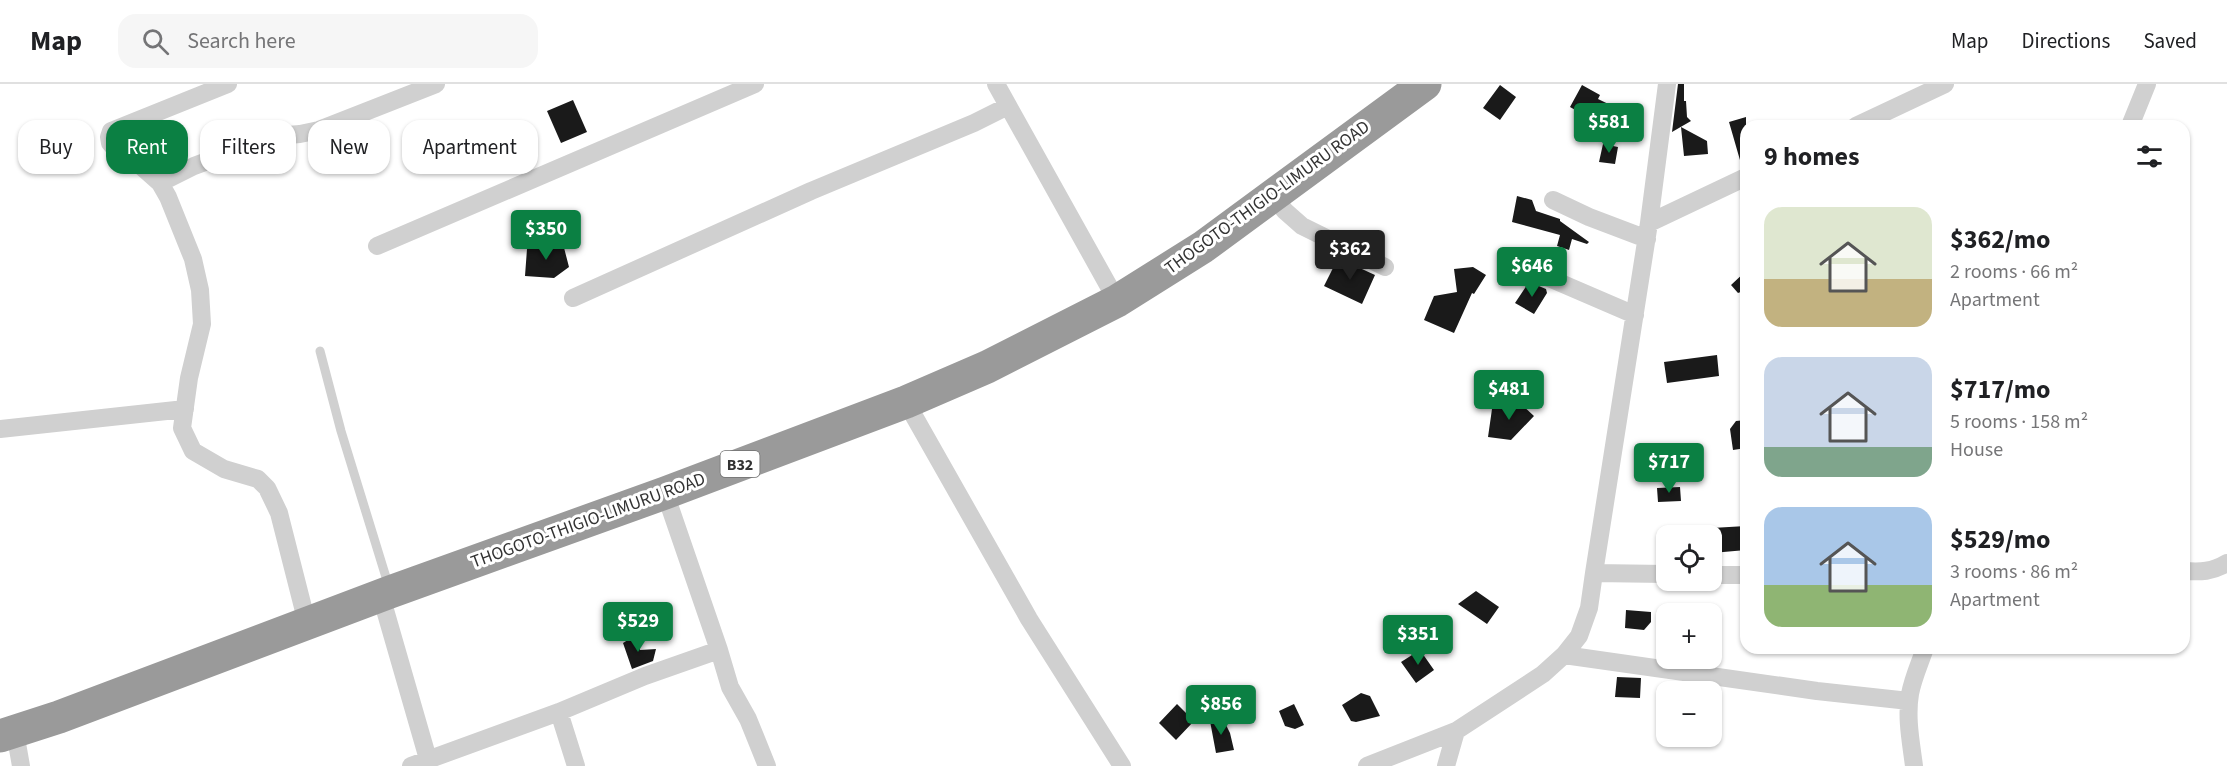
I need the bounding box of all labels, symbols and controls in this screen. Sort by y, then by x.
search box [118,14,538,68]
text: Map [30,21,82,61]
icon: search [139,25,172,58]
text: Search here [187,25,296,57]
text: Map [1951,26,1989,56]
text: Directions [2022,26,2110,56]
text: Saved [2143,26,2197,56]
pin: $581 [1573,103,1645,154]
text: $581 [1588,108,1630,136]
street label: THOGOTO-THIGIO-LIMURU ROAD [1160,114,1375,280]
chip: Buy [18,120,94,174]
chip: Rent [106,120,188,174]
chip: Filters [200,120,296,174]
chip: New [308,120,390,174]
chip: Apartment [402,120,538,174]
text: 9 homes [1764,138,1859,175]
icon: filters [2133,140,2166,173]
pin: $350 [510,210,582,261]
text: $350 [525,215,567,243]
text: $362/mo [1950,221,2050,258]
pin: $362 [1314,230,1386,281]
icon: home [1812,231,1884,303]
text: $362 [1329,235,1371,263]
pin: $646 [1496,247,1568,298]
text: $646 [1511,252,1553,280]
text: 2 rooms · 66 m² [1950,258,2078,286]
text: Apartment [1950,286,2040,314]
pin: $481 [1473,370,1545,421]
text: $717/mo [1950,371,2050,408]
text: $481 [1488,375,1530,403]
icon: home [1812,381,1884,453]
text: 5 rooms · 158 m² [1950,408,2088,436]
text: House [1950,436,2003,464]
pin: $717 [1633,443,1705,494]
text: $717 [1648,448,1690,476]
road number: B32 [720,451,760,477]
street label: THOGOTO-THIGIO-LIMURU ROAD [467,466,709,575]
text: $529/mo [1950,521,2050,558]
map controls [1656,525,1722,747]
button: locate [1656,525,1722,591]
icon: home [1812,531,1884,603]
text: 3 rooms · 86 m² [1950,558,2078,586]
text: Apartment [1950,586,2040,614]
pin: $529 [602,602,674,653]
button: + [1656,603,1722,669]
text: $529 [617,607,659,635]
pin: $351 [1382,615,1454,666]
text: $351 [1397,620,1439,648]
button: − [1656,681,1722,747]
pin: $856 [1185,685,1257,736]
text: $856 [1200,690,1242,718]

